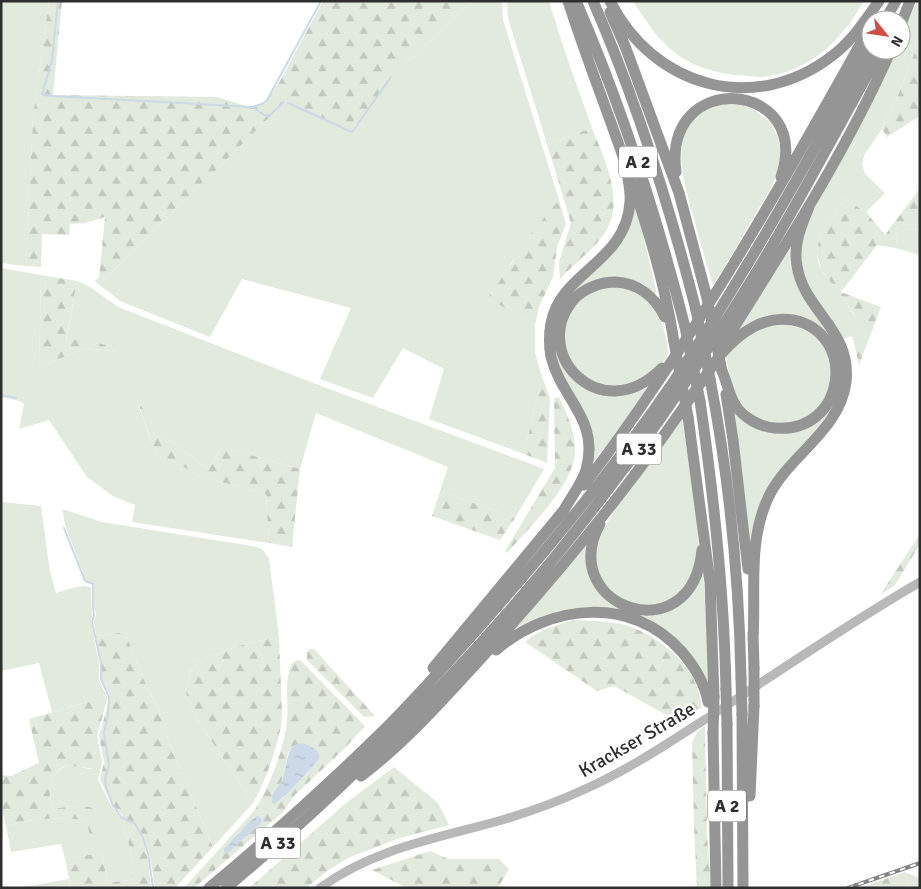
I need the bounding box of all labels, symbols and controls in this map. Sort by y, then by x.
north arrow [861,10,911,60]
text: N [887,33,907,50]
road number: A 2 [619,146,657,178]
road number: A 33 [616,434,662,464]
street label: Krackser Straße [575,697,699,783]
road number: A 2 [708,790,746,821]
road number: A 33 [256,828,300,858]

